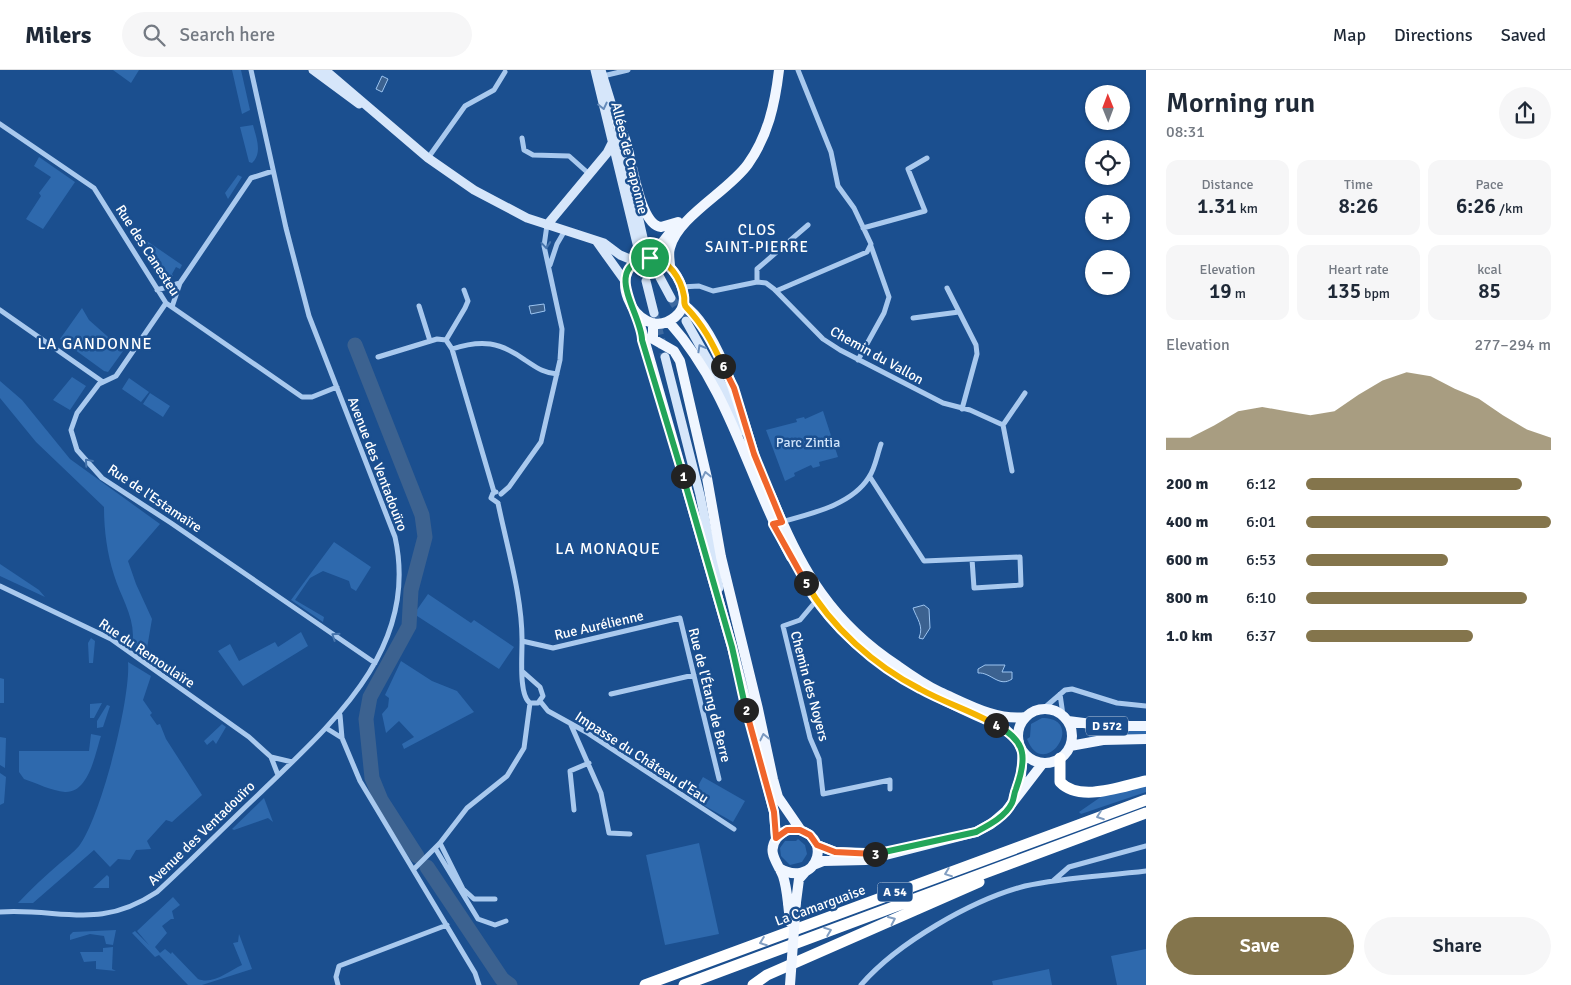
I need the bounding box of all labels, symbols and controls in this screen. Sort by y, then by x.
search box [122,12,472,57]
text: Milers [25,20,92,50]
icon: search [140,21,168,49]
text: Search here [180,23,275,47]
text: Map [1333,24,1366,46]
text: Directions [1394,24,1473,46]
text: Saved [1501,24,1546,46]
north arrow [1085,85,1130,130]
map controls [1085,85,1130,295]
text: Morning run [1166,86,1315,120]
button: share [1499,87,1551,139]
street label: Allées de Craponne [607,100,652,216]
one-way arrow [597,102,608,111]
text: 08:31 [1166,122,1205,142]
button: locate [1085,140,1130,185]
text: Distance [1201,176,1254,193]
text: Time [1344,176,1373,193]
text: Pace [1475,176,1504,193]
text: 1.31 [1197,193,1237,219]
text: 8:26 [1339,193,1378,219]
text: 6:26 [1456,193,1496,219]
button: + [1085,195,1130,240]
text: km [1237,200,1258,217]
text: /km [1496,200,1523,217]
street label: Rue des Canesteu [112,202,183,299]
district label: CLOS SAINT-PIERRE [705,221,809,256]
pin [629,237,671,279]
one-way arrow [540,242,551,250]
icon: arrive [636,244,664,272]
button: − [1085,250,1130,295]
text: Elevation [1200,261,1255,278]
text: Heart rate [1328,261,1389,278]
text: kcal [1477,261,1502,278]
text: 19 [1209,278,1232,304]
text: 135 [1327,278,1361,304]
text: 85 [1478,278,1501,304]
text: m [1232,285,1246,302]
text: bpm [1361,285,1390,302]
street label: Chemin du Vallon [827,323,927,388]
district label: LA GANDONNE [37,334,153,354]
text: Elevation [1166,335,1230,355]
text: 277–294 m [1474,335,1551,355]
one-way arrow [697,344,707,353]
pin: 6 [710,354,736,378]
text: 6 [720,358,727,375]
street label: Avenue des Ventadouïro [344,395,411,534]
park label: Parc Zintia [776,434,840,451]
one-way arrow [85,459,94,468]
street label: Rue de l'Estamaïre [104,461,205,536]
pin: 1 [670,464,696,488]
text: 1 [680,468,687,485]
one-way arrow [701,470,712,479]
text: 200 m [1166,474,1208,494]
text: 6:12 [1246,474,1276,494]
text: 400 m [1166,512,1208,532]
text: 6:01 [1246,512,1276,532]
district label: LA MONAQUE [555,539,661,559]
text: 600 m [1166,550,1208,570]
text: 6:53 [1246,550,1276,570]
pin: 5 [794,570,818,596]
text: 5 [803,575,810,592]
text: 800 m [1166,588,1208,608]
text: 6:10 [1246,588,1276,608]
street label: Rue Aurélienne [553,607,645,644]
street label: Rue du Remoulaïre [95,615,198,692]
street label: Rue de l'Étang de Berre [685,626,734,764]
text: 1.0 km [1166,626,1213,646]
text: 6:37 [1246,626,1276,646]
street label: Chemin des Noyers [787,629,832,743]
one-way arrow [331,633,340,642]
pin: 2 [734,698,758,722]
text: 2 [743,702,750,719]
street label: Impasse du Château d'Eau [572,708,712,807]
pin: 4 [984,712,1008,738]
road number: D 572 [1086,716,1128,736]
text: 4 [993,717,1000,734]
one-way arrow [759,732,770,741]
street label: Avenue des Ventadouïro [144,778,259,889]
one-way arrow [1096,810,1105,820]
pin: 3 [862,842,888,866]
text: 3 [872,846,879,863]
one-way arrow [944,867,953,877]
street label: La Camarguaise [773,881,868,930]
road number: A 54 [878,882,912,902]
one-way arrow [887,916,896,927]
button: Save [1166,917,1354,975]
button: Share [1364,917,1551,975]
one-way arrow [823,927,832,937]
one-way arrow [759,936,768,946]

